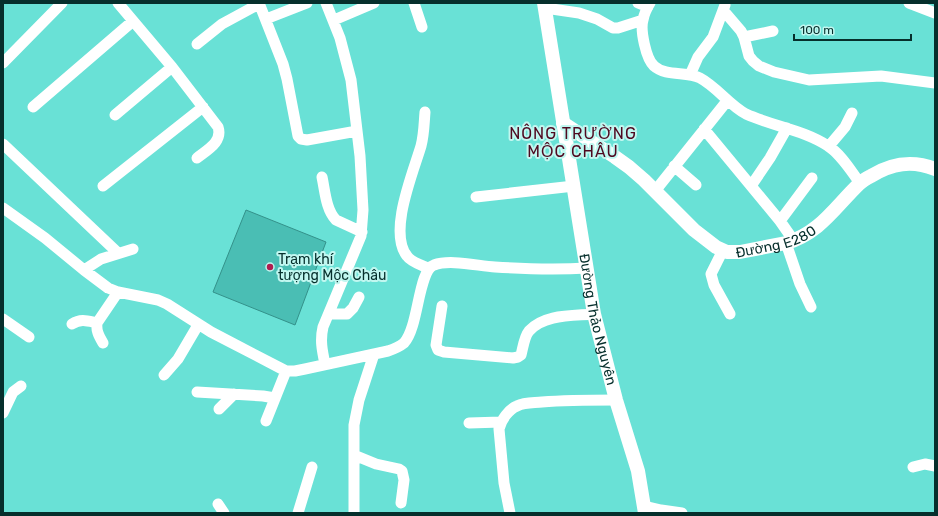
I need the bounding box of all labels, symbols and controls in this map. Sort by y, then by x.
scale bar [794,16,911,42]
text: 100 m [800,23,834,37]
district label: NÔNG TRƯỜNG MỘC CHÂU [509,123,637,161]
street label: Đường E280 [734,222,820,262]
place label: Trạm khí tượng Mộc Châu [278,251,386,284]
street label: Đường Thảo Nguyên [575,252,620,387]
marker: Trạm khí tượng Mộc Châu [265,262,275,272]

